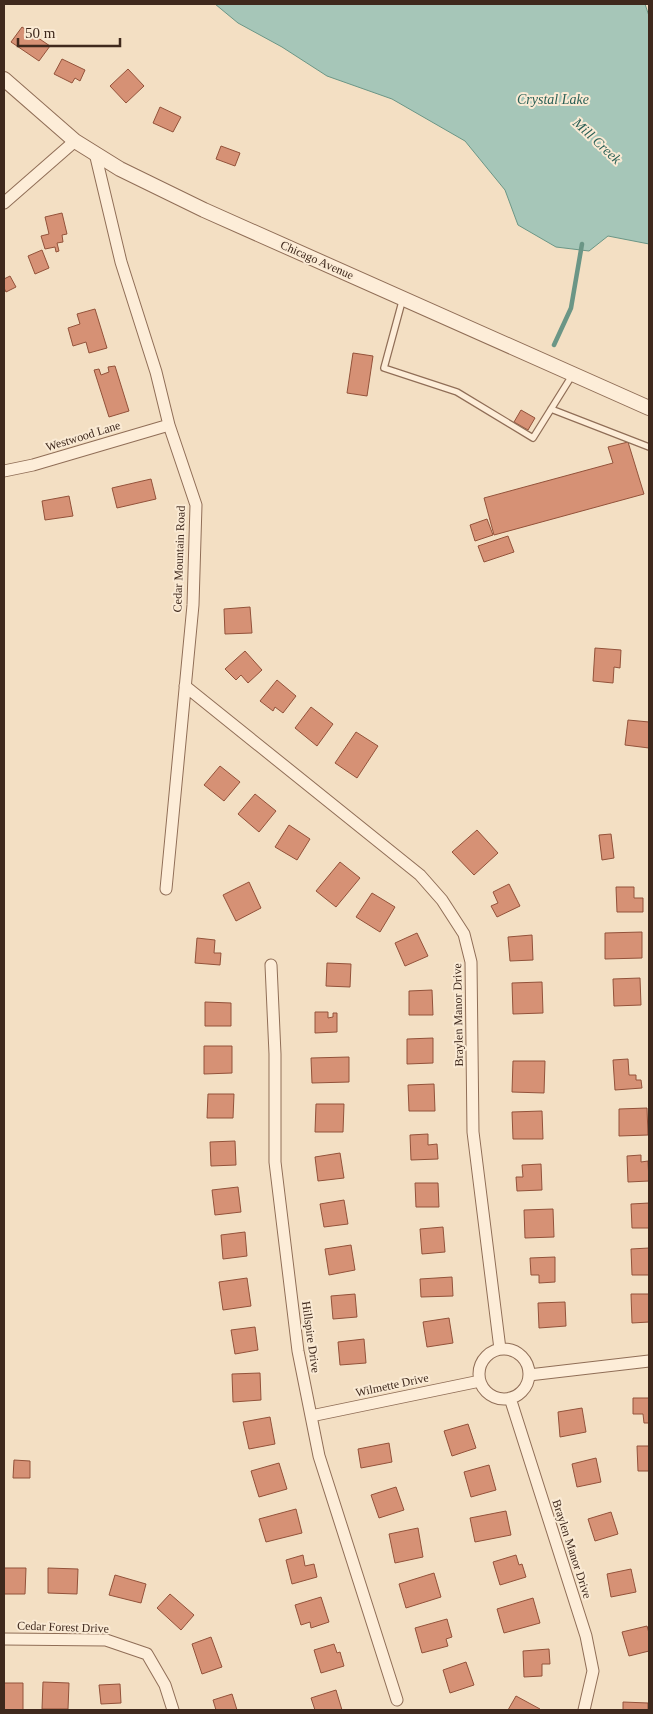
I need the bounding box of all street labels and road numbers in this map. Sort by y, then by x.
street label: Chicago Avenue [278,238,356,282]
street label: Westwood Lane [44,418,122,454]
street label: Cedar Mountain Road [170,505,188,613]
street label: Braylen Manor Drive [450,963,466,1067]
street label: Hillspire Drive [299,1300,323,1374]
street label: Wilmette Drive [354,1370,430,1400]
street label: Braylen Manor Drive [549,1498,595,1600]
street label: Cedar Forest Drive [17,1618,109,1636]

